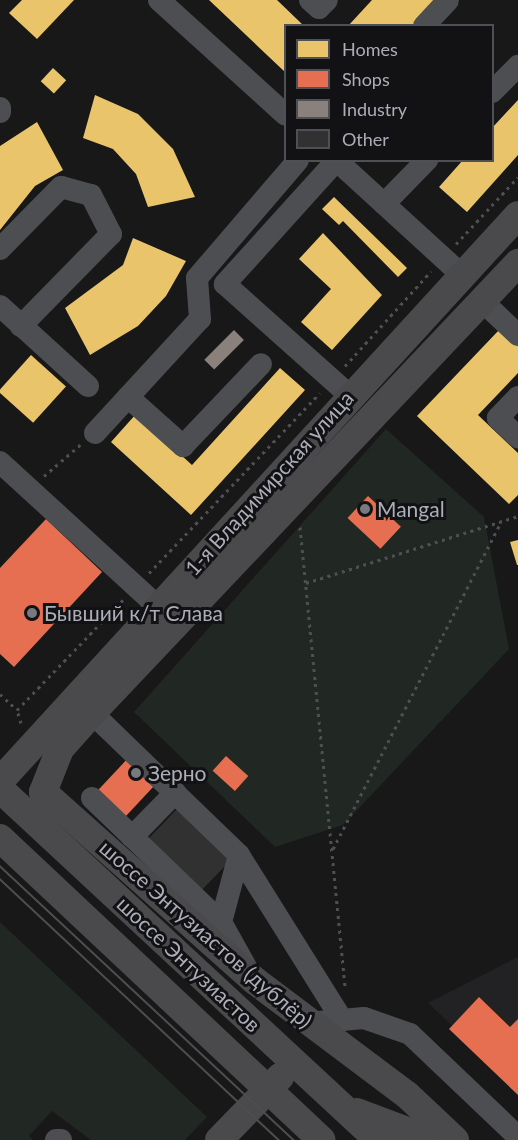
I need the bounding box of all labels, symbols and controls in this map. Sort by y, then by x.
legend [284,24,494,162]
text: Homes [342,38,398,60]
text: Shops [342,68,390,90]
text: Industry [342,98,407,120]
text: Other [342,128,389,150]
street label: 1-я Владимирская улица [179,386,359,580]
place label: Mangal [377,496,445,522]
marker: Mangal [358,502,372,516]
place label: Бывший к/т Слава [44,600,223,626]
marker: Бывший к/т Слава [25,606,39,620]
place label: Зерно [148,760,207,786]
marker: Зерно [129,766,143,780]
street label: шоссе Энтузиастов (дублёр) [95,835,317,1033]
street label: шоссе Энтузиастов [112,891,266,1037]

